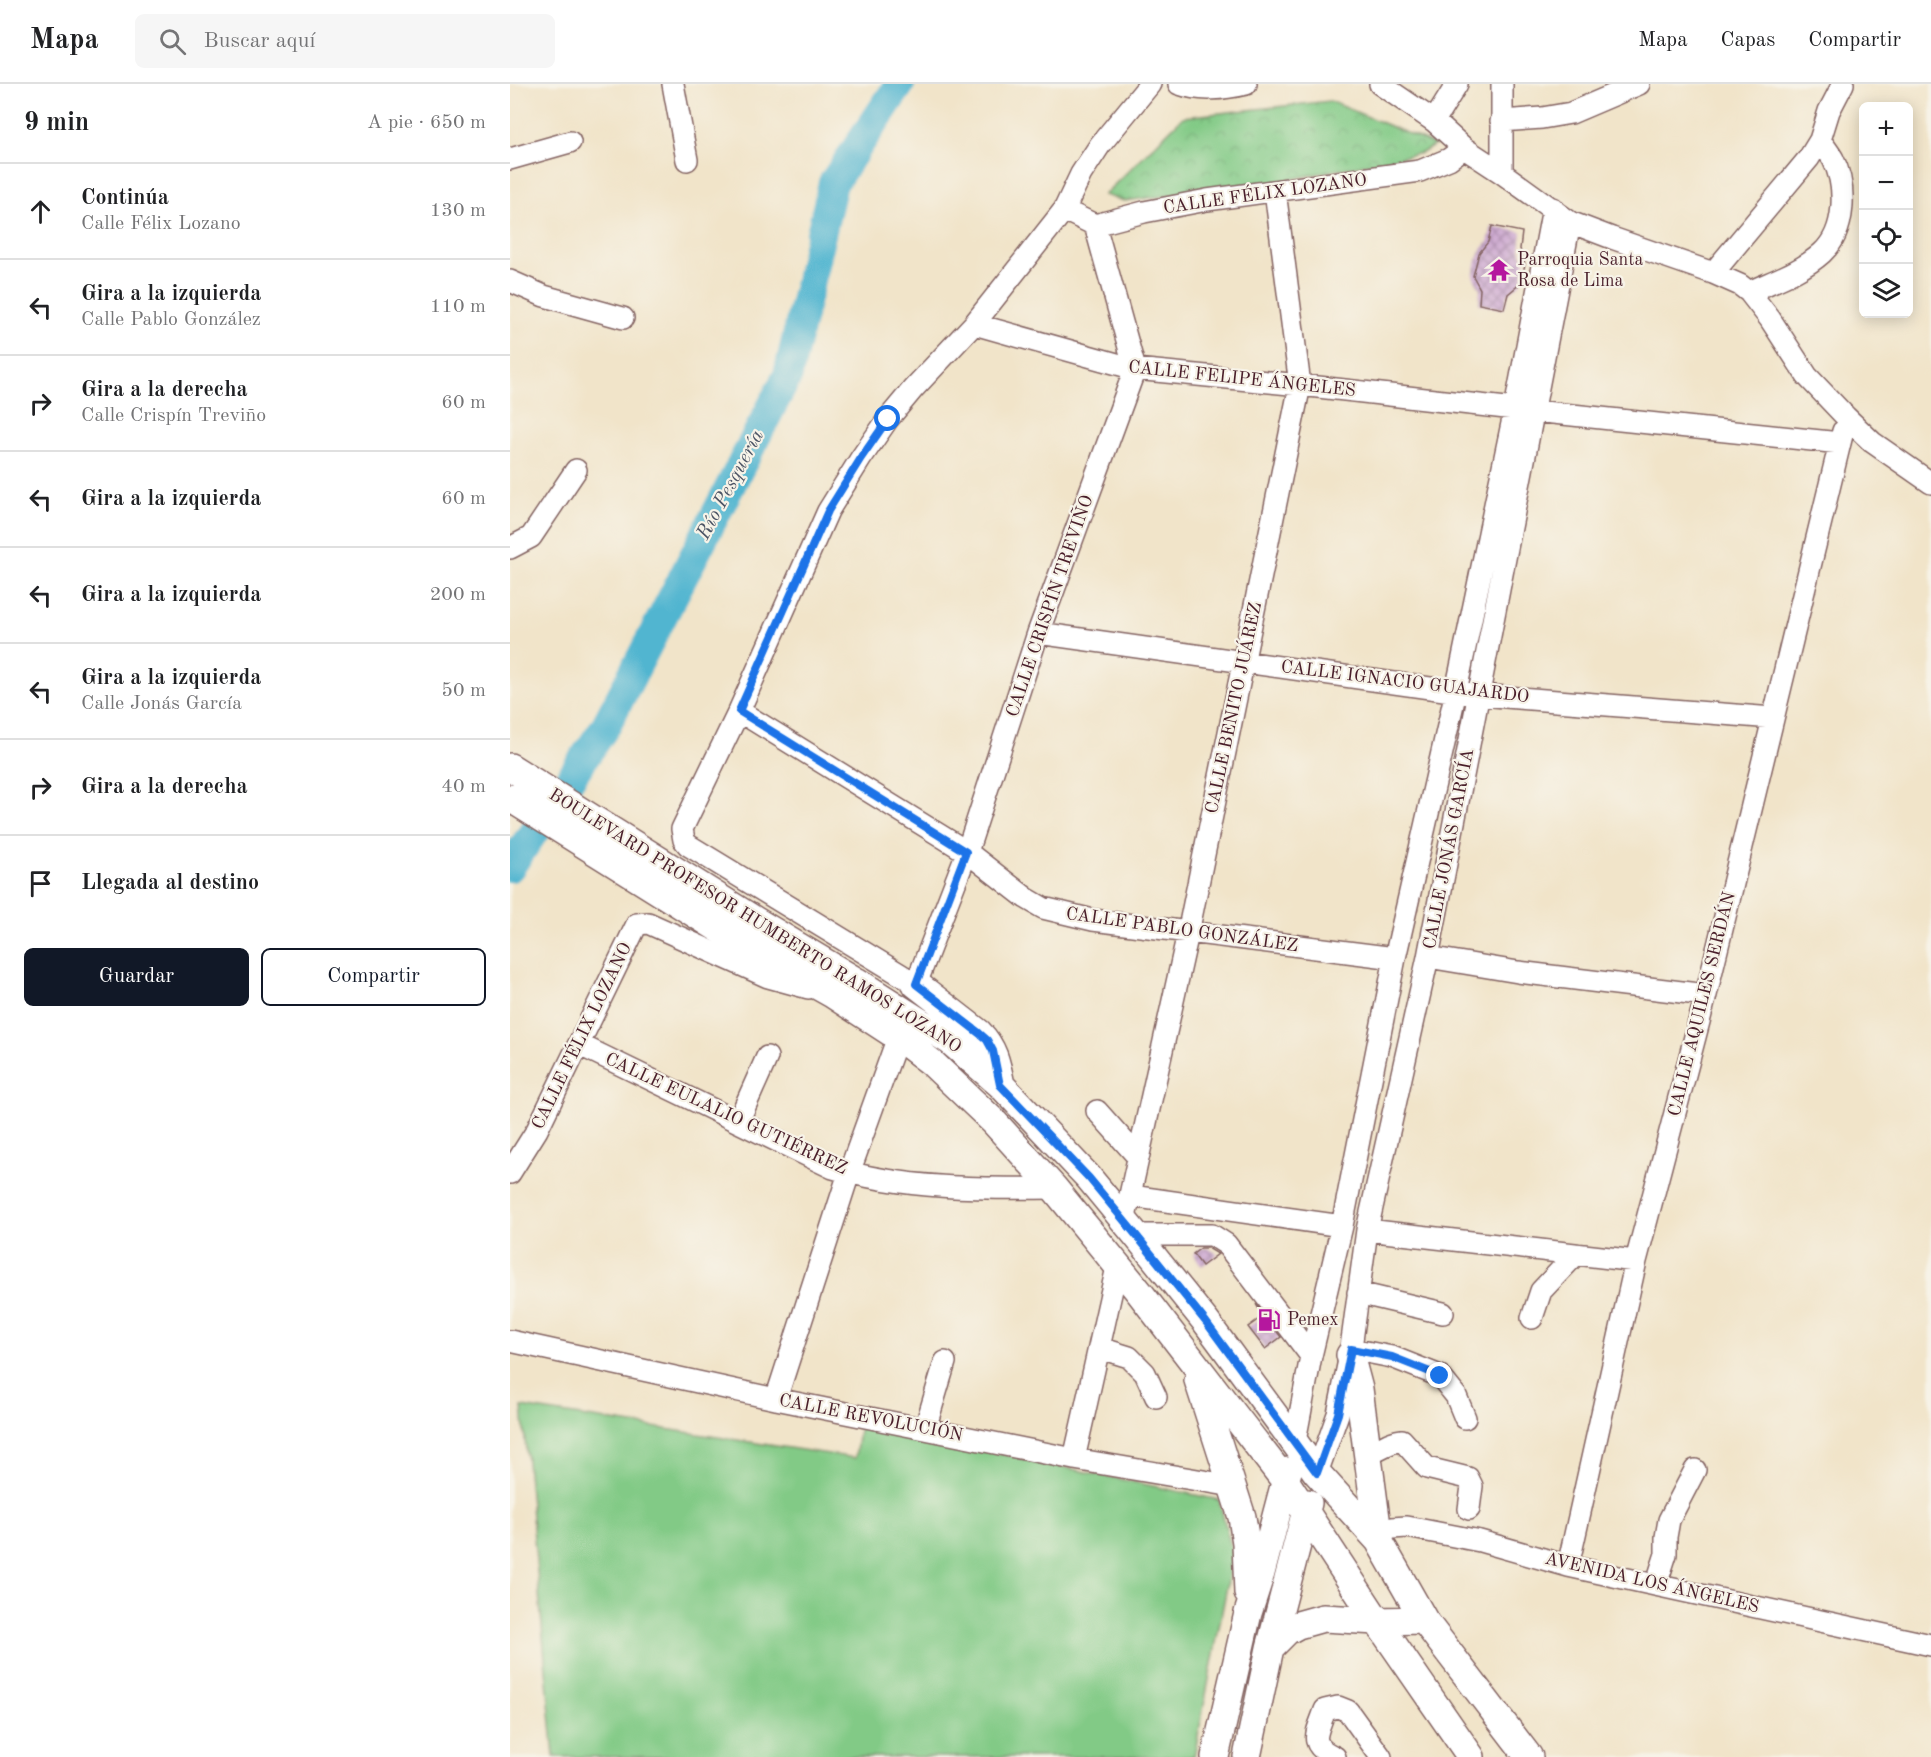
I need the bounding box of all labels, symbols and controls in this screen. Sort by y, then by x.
search box [135,14,555,68]
icon: search [156,25,189,58]
text: Mapa [30,27,99,55]
text: Buscar aquí [204,30,315,52]
text: Mapa [1638,30,1688,51]
text: Capas [1721,30,1775,51]
text: Compartir [1808,30,1901,51]
map controls [1859,102,1913,318]
button: + [1859,102,1913,156]
text: 9 min [24,110,89,136]
text: A pie · 650 m [367,113,486,133]
button: − [1859,156,1913,210]
street label: CALLE FÉLIX LOZANO [1162,167,1368,217]
text: Continúa [81,187,169,209]
icon: ahead [24,195,57,228]
text: 130 m [430,201,486,221]
button: locate [1859,210,1913,264]
text: Calle Félix Lozano [81,214,241,234]
place label: Parroquia Santa Rosa de Lima [1517,251,1644,290]
temple icon: Parroquia Santa Rosa de Lima [1486,257,1512,283]
button: layers [1859,264,1913,318]
text: Gira a la izquierda [81,283,261,305]
icon: left [24,291,57,324]
text: 110 m [430,297,486,317]
text: Calle Pablo González [81,310,261,330]
street label: CALLE FELIPE ÁNGELES [1127,354,1357,400]
text: Gira a la derecha [81,379,248,401]
icon: right [24,387,57,420]
text: 60 m [441,393,486,413]
route start [874,405,900,431]
text: Calle Crispín Treviño [81,406,266,426]
water label: Río Pesquería [693,427,768,544]
icon: left [24,483,57,516]
text: Gira a la izquierda [81,488,261,510]
text: 60 m [441,489,486,509]
street label: CALLE CRISPÍN TREVIÑO [999,491,1097,719]
icon: left [24,579,57,612]
text: Gira a la izquierda [81,584,261,606]
text: 200 m [430,585,486,605]
street label: CALLE BENITO JUÁREZ [1199,600,1265,815]
street label: CALLE IGNACIO GUAJARDO [1280,658,1530,706]
text: Gira a la izquierda [81,667,261,689]
icon: left [24,675,57,708]
text: 50 m [441,681,486,701]
text: Calle Jonás García [81,694,242,714]
street label: CALLE JONÁS GARCÍA [1417,746,1477,951]
icon: right [24,771,57,804]
text: Gira a la derecha [81,776,248,798]
text: 40 m [441,777,486,797]
street label: BOULEVARD PROFESOR HUMBERTO RAMOS LOZANO [546,785,964,1057]
icon: arrive [24,867,57,900]
text: Llegada al destino [81,872,259,894]
street label: CALLE AQUILES SERDÁN [1661,889,1739,1118]
street label: CALLE PABLO GONZÁLEZ [1065,901,1300,955]
street label: CALLE FÉLIX LOZANO [525,938,635,1132]
button: Guardar [24,948,249,1006]
button: Compartir [261,948,486,1006]
street label: CALLE EULALIO GUTIÉRREZ [602,1046,852,1178]
fuel station icon: Pemex [1256,1307,1282,1333]
place label: Pemex [1287,1311,1339,1329]
route end [1426,1362,1452,1388]
street label: CALLE REVOLUCIÓN [777,1386,966,1445]
street label: AVENIDA LOS ÁNGELES [1543,1546,1762,1616]

